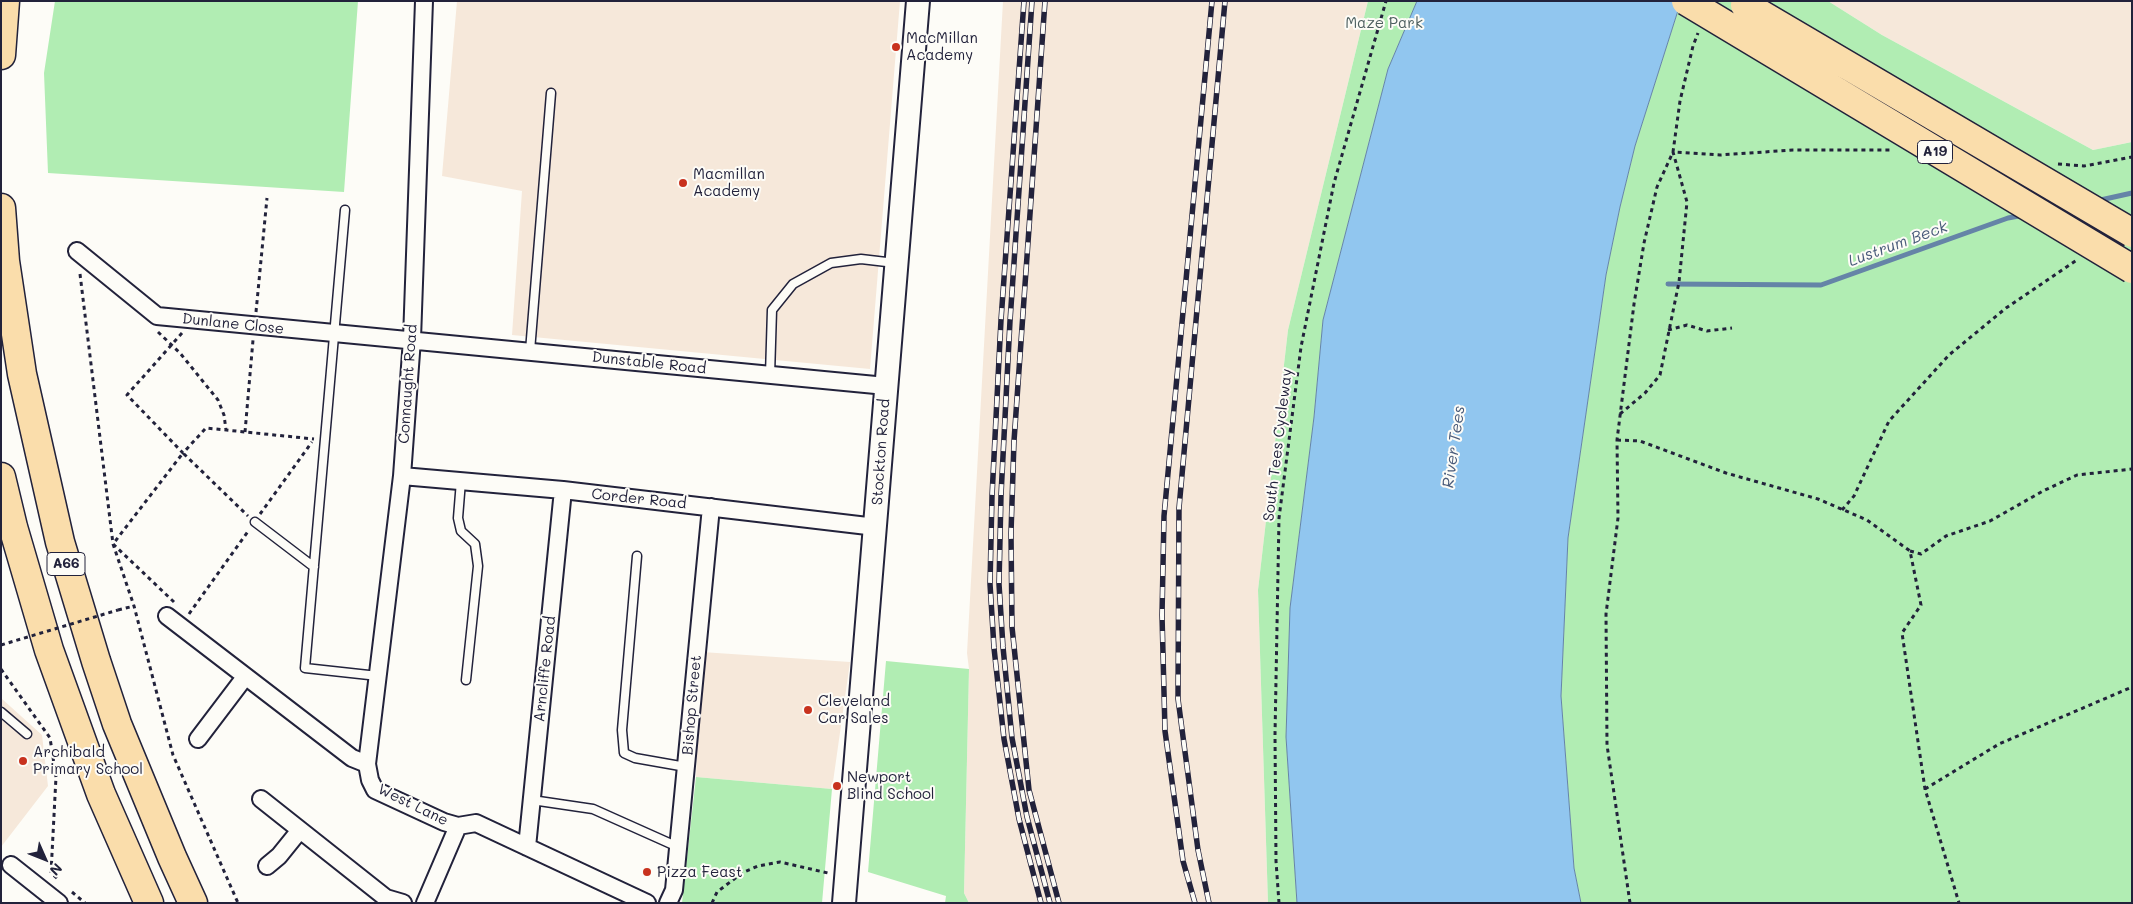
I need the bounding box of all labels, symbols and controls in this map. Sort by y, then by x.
park label: Maze Park [1345,14,1423,32]
place label: MacMillan Academy [906,29,978,64]
marker: MacMillan Academy [890,41,902,53]
road number: A19 [1918,140,1952,163]
place label: Macmillan Academy [693,165,765,200]
marker: Macmillan Academy [677,177,689,189]
water label: Lustrum Beck [1846,217,1950,271]
street label: Dunlane Close [181,310,285,338]
street label: Connaught Road [395,324,421,444]
street label: Dunstable Road [591,348,707,378]
street label: South Tees Cycleway [1260,368,1296,522]
street label: Stockton Road [868,398,894,506]
water label: River Tees [1439,404,1469,490]
street label: Corder Road [591,485,687,513]
road number: A66 [47,552,85,576]
street label: Arncliffe Road [530,615,560,723]
street label: Bishop Street [679,654,705,756]
place label: Cleveland Car Sales [818,692,890,727]
marker: Cleveland Car Sales [802,704,814,716]
place label: Archibald Primary School [33,743,143,778]
marker: Archibald Primary School [17,755,29,767]
place label: Newport Blind School [847,768,935,803]
street label: West Lane [375,780,451,830]
marker: Newport Blind School [831,780,843,792]
north arrow [20,834,70,884]
text: N [46,859,67,880]
place label: Pizza Feast [657,863,742,881]
marker: Pizza Feast [641,866,653,878]

